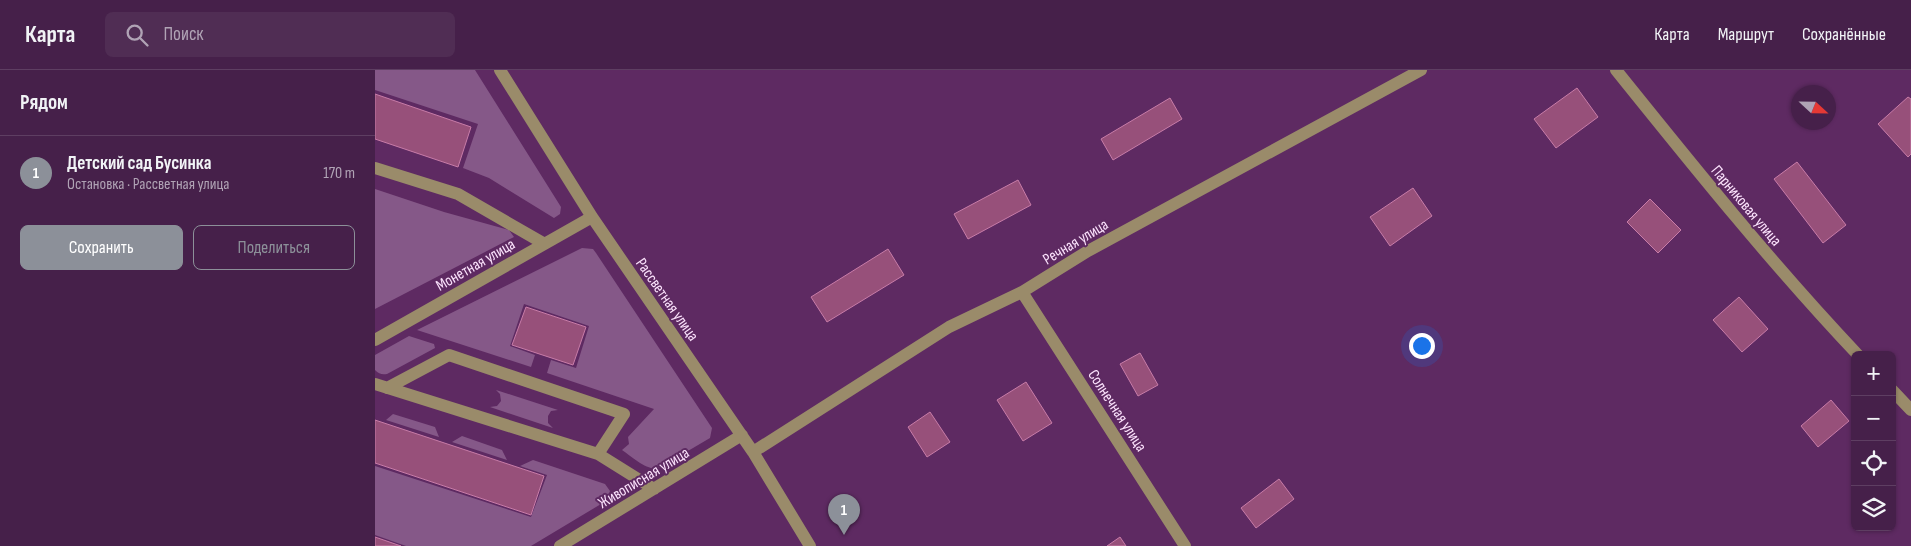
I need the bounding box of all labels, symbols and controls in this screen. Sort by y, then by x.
search box [105,12,455,57]
text: Карта [25,20,75,49]
icon: search [123,21,151,49]
text: Поиск [163,23,204,46]
text: Карта [1654,24,1690,45]
text: Маршрут [1718,24,1774,45]
text: Сохранённые [1802,24,1886,45]
north arrow [1791,85,1836,130]
text: Рядом [20,90,68,115]
text: Детский сад Бусинка [67,152,211,175]
street label: Парниковая улица [1707,162,1785,250]
text: 1 [33,164,39,183]
text: 170 m [323,164,355,183]
text: Остановка · Рассветная улица [67,175,229,194]
street label: Речная улица [1040,215,1112,269]
button: Сохранить [20,225,183,270]
button: Поделиться [193,225,355,270]
street label: Монетная улица [433,235,519,296]
street label: Рассветная улица [631,255,702,345]
your location [1409,333,1435,359]
map controls [1851,351,1896,531]
button: + [1851,351,1896,396]
street label: Солнечная улица [1083,366,1150,455]
button: − [1851,396,1896,441]
button: locate [1851,441,1896,486]
street label: Живописная улица [595,444,693,513]
button: layers [1851,486,1896,531]
pin: 1 [828,494,860,535]

